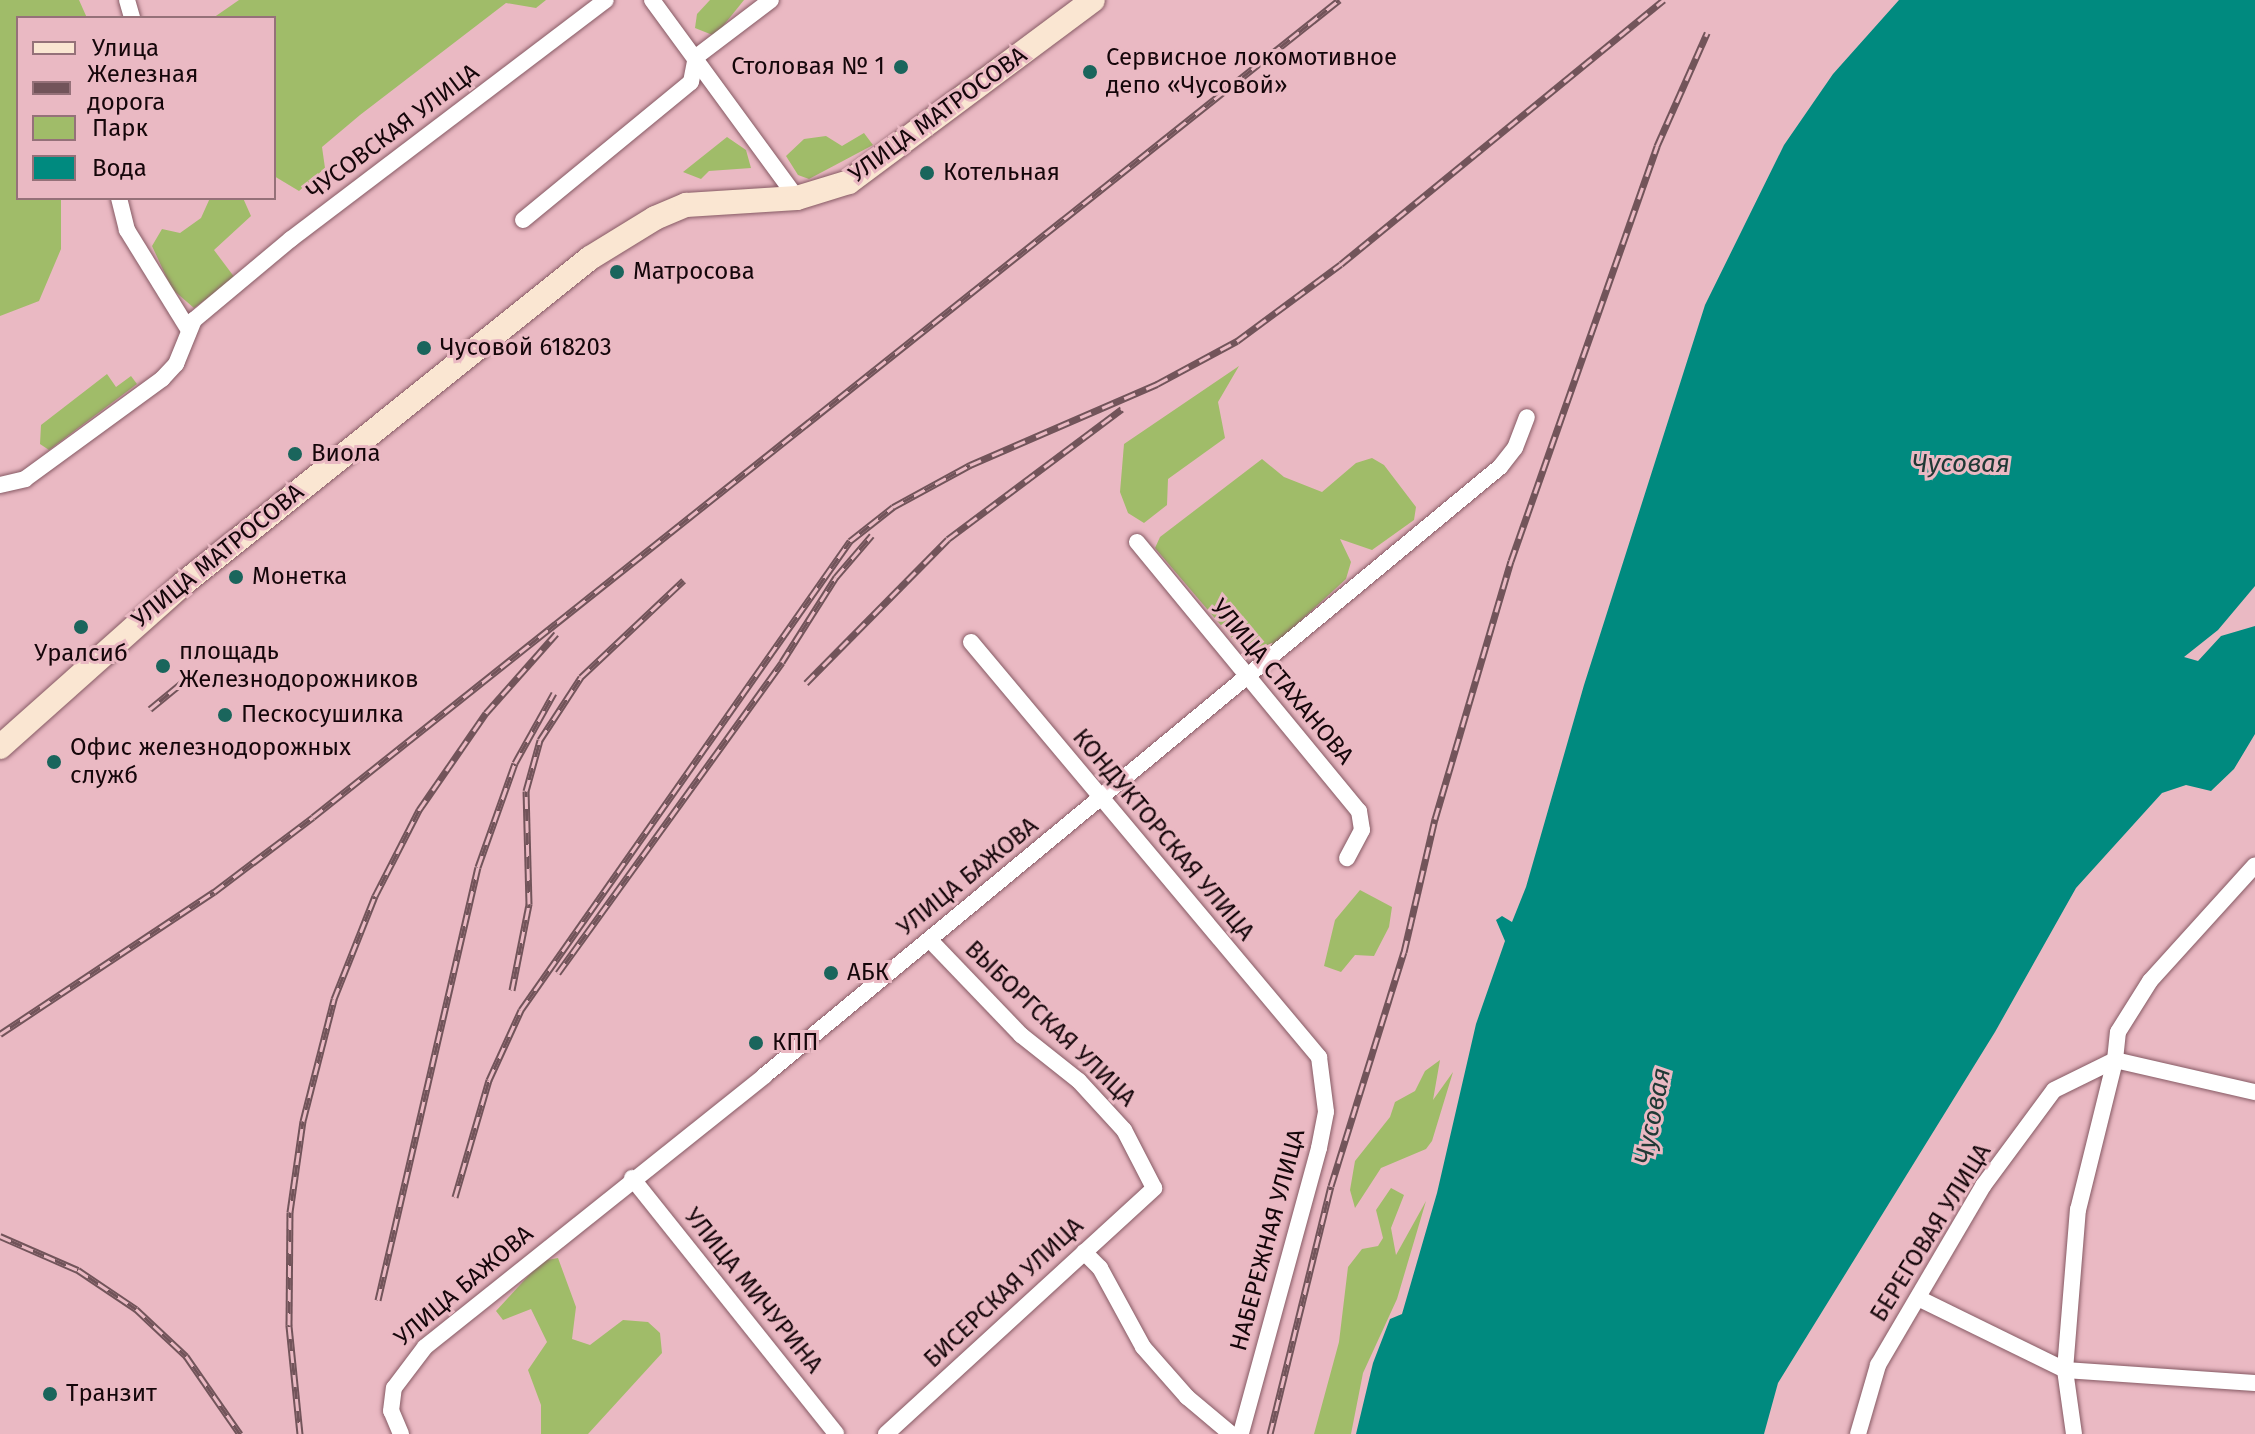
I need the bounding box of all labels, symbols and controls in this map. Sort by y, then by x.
legend [16,16,276,200]
text: Улица [92,34,159,62]
street label: УЛИЦА МАТРОСОВА [844,41,1032,189]
place label: Сервисное локомотивное депо «Чусовой» [1106,44,1397,100]
place label: Столовая № 1 [731,53,885,81]
street label: ЧУСОВСКАЯ УЛИЦА [301,58,485,206]
marker: Столовая № 1 [892,58,910,76]
text: Железная дорога [87,60,198,116]
marker: Сервисное локомотивное депо «Чусовой» [1081,63,1099,81]
text: Парк [92,114,148,142]
text: Вода [92,154,147,182]
place label: Котельная [943,159,1060,187]
marker: Котельная [918,164,936,182]
place label: Матросова [633,258,755,286]
marker: Матросова [608,263,626,281]
place label: Чусовой 618203 [440,334,612,362]
marker: Чусовой 618203 [415,339,433,357]
place label: Виола [311,440,381,468]
marker: Виола [286,445,304,463]
water label: Чусовая [1912,448,2010,480]
street label: УЛИЦА МАТРОСОВА [126,478,310,634]
place label: Монетка [252,563,347,591]
marker: Монетка [227,568,245,586]
street label: УЛИЦА СТАХАНОВА [1205,594,1359,770]
marker: Уралсиб [72,618,90,636]
place label: площадь Железнодорожников [179,638,419,694]
place label: Уралсиб [34,640,128,668]
marker: площадь Железнодорожников [154,657,172,675]
place label: Пескосушилка [241,701,404,729]
marker: Пескосушилка [216,706,234,724]
street label: КОНДУКТОРСКАЯ УЛИЦА [1066,723,1260,947]
place label: Офис железнодорожных служб [70,734,351,790]
marker: Офис железнодорожных служб [45,753,63,771]
street label: УЛИЦА БАЖОВА [892,812,1044,942]
street label: ВЫБОРГСКАЯ УЛИЦА [959,935,1141,1113]
place label: АБК [847,959,889,987]
marker: АБК [822,964,840,982]
place label: КПП [772,1029,819,1057]
marker: КПП [747,1034,765,1052]
water label: Чусовая [1628,1065,1678,1167]
street label: НАБЕРЕЖНАЯ УЛИЦА [1225,1126,1311,1354]
street label: БЕРЕГОВАЯ УЛИЦА [1865,1139,1997,1327]
street label: УЛИЦА МИЧУРИНА [678,1203,828,1379]
street label: БИСЕРСКАЯ УЛИЦА [918,1212,1090,1374]
street label: УЛИЦА БАЖОВА [389,1220,539,1352]
place label: Транзит [66,1380,157,1408]
marker: Транзит [41,1385,59,1403]

